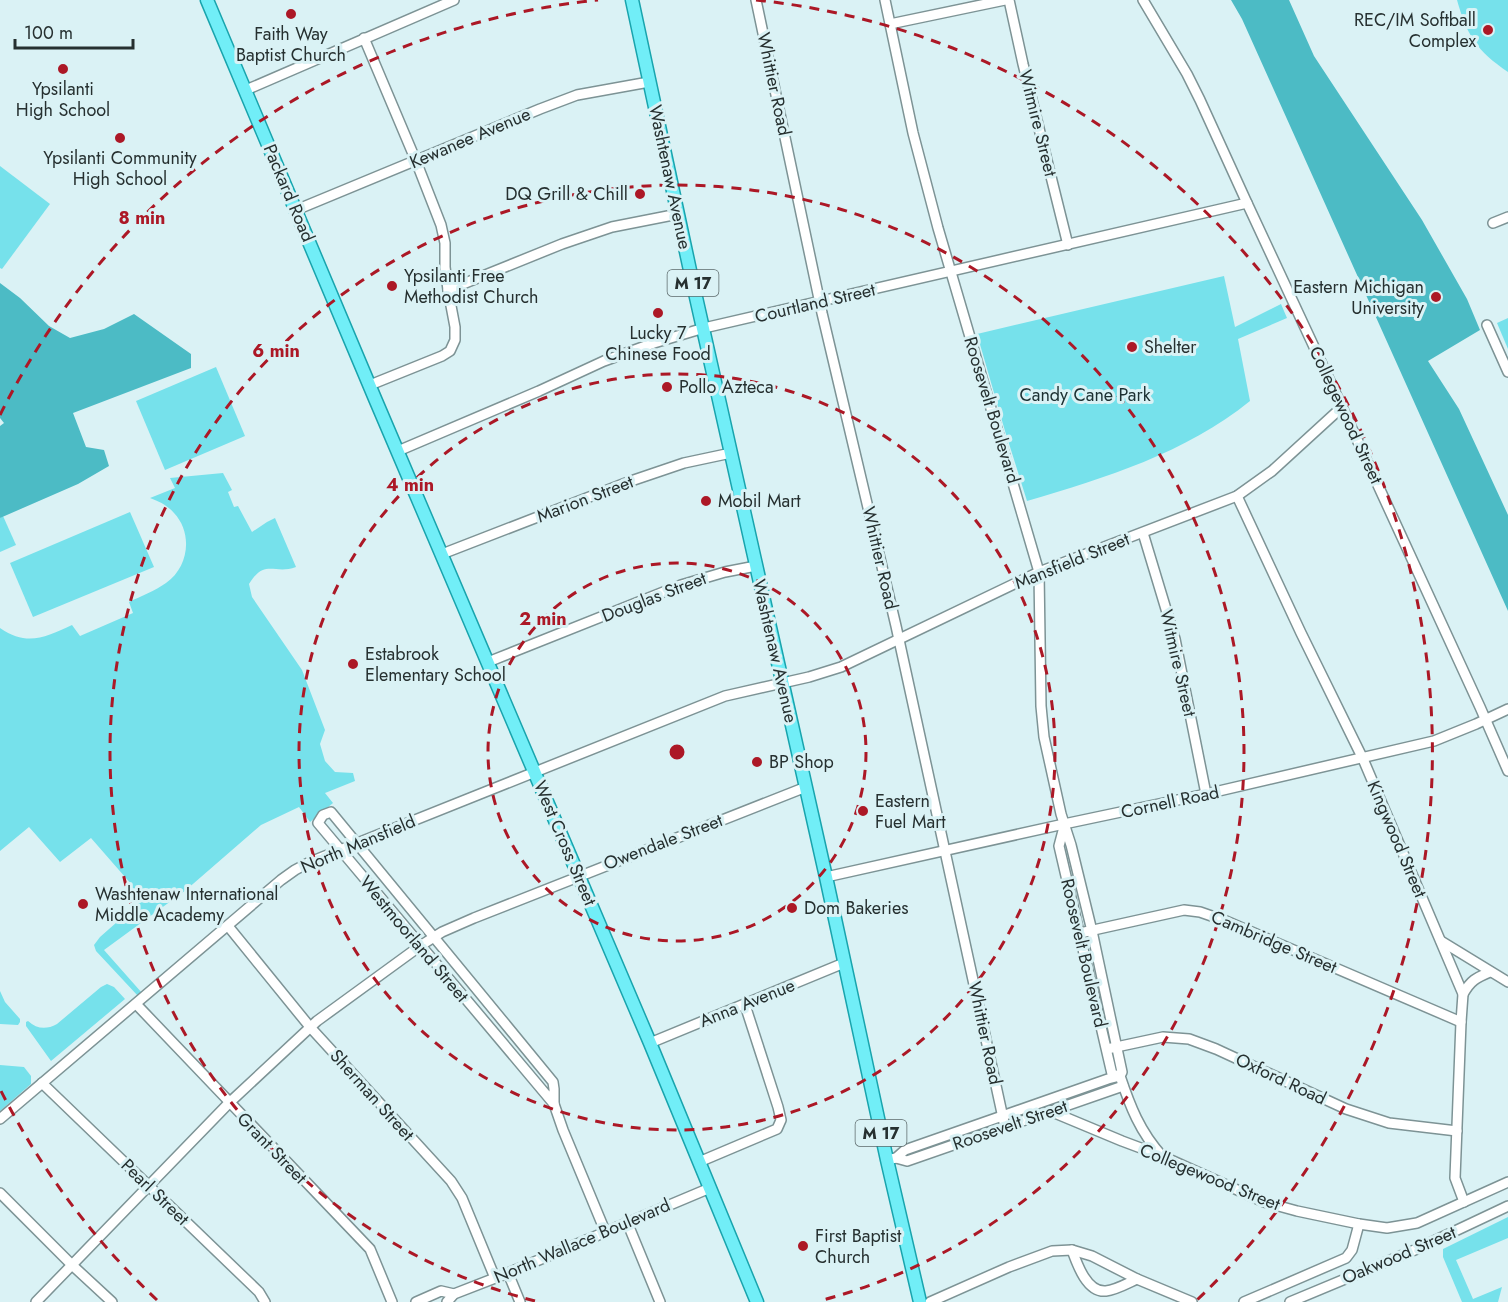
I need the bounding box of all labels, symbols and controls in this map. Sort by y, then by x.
marker: Faith Way Baptist Church [284,7,298,21]
place label: REC/IM Softball Complex [1354,7,1476,54]
scale bar [15,12,134,50]
text: 100 m [24,20,73,46]
place label: Faith Way Baptist Church [236,21,346,68]
marker: REC/IM Softball Complex [1481,23,1495,37]
street label: Whittier Road [750,30,798,138]
marker: Ypsilanti High School [56,62,70,76]
street label: Witmire Street [1012,67,1064,180]
place label: Ypsilanti High School [16,76,110,123]
street label: Kewanee Avenue [406,101,534,175]
street label: Washtenaw Avenue [642,103,698,251]
marker: Ypsilanti Community High School [113,131,127,145]
street label: Packard Road [257,140,321,246]
place label: Ypsilanti Community High School [43,145,197,192]
place label: DQ Grill & Chill [505,181,628,207]
marker: DQ Grill & Chill [633,187,647,201]
text: 8 min [119,205,165,231]
place label: Ypsilanti Free Methodist Church [404,263,539,310]
road number: M 17 [668,270,718,296]
place label: Eastern Michigan University [1293,274,1424,321]
street label: Courtland Street [752,276,878,329]
marker: Ypsilanti Free Methodist Church [385,279,399,293]
marker: Eastern Michigan University [1429,290,1443,304]
marker: Lucky 7 Chinese Food [651,306,665,320]
place label: Lucky 7 Chinese Food [605,320,711,367]
street label: Roosevelt Boulevard [957,333,1027,487]
place label: Shelter [1144,334,1197,360]
text: 6 min [252,338,300,364]
marker: Shelter [1125,340,1139,354]
street label: Collegewood Street [1303,342,1390,489]
place label: Pollo Azteca [679,374,774,400]
marker: Pollo Azteca [660,380,674,394]
park label: Candy Cane Park [1019,382,1151,408]
street label: Marion Street [533,468,638,529]
text: 4 min [386,472,434,498]
place label: Mobil Mart [718,488,801,514]
marker: Mobil Mart [699,494,713,508]
street label: Whittier Road [856,504,904,612]
street label: Mansfield Street [1011,526,1134,596]
street label: Douglas Street [598,565,711,629]
street label: Washtenaw Avenue [746,577,804,725]
text: 2 min [519,606,567,632]
street label: Witmire Street [1153,607,1203,720]
place label: Estabrook Elementary School [365,641,506,688]
marker: Estabrook Elementary School [346,657,360,671]
centre of rings [667,742,687,762]
place label: BP Shop [769,749,834,775]
marker: BP Shop [750,755,764,769]
street label: West Cross Street [527,776,603,910]
street label: Kingwood Street [1361,776,1434,902]
street label: Cornell Road [1119,779,1221,825]
place label: Eastern Fuel Mart [875,788,946,835]
marker: Eastern Fuel Mart [856,804,870,818]
street label: Owendale Street [600,807,727,877]
street label: North Mansfield [297,808,419,880]
street label: Westmoorland Street [353,870,475,1008]
street label: Roosevelt Boulevard [1054,876,1114,1030]
place label: Washtenaw International Middle Academy [95,881,278,928]
place label: Dom Bakeries [804,895,909,921]
marker: Washtenaw International Middle Academy [76,897,90,911]
marker: Dom Bakeries [785,901,799,915]
street label: Cambridge Street [1207,904,1342,980]
street label: Anna Avenue [695,972,799,1034]
street label: Whittier Road [961,979,1009,1087]
street label: Sherman Street [324,1043,421,1147]
street label: Oxford Road [1231,1047,1331,1111]
street label: Roosevelt Street [949,1093,1071,1157]
street label: Grant Street [231,1106,313,1190]
road number: M 17 [856,1120,906,1146]
street label: Collegewood Street [1136,1137,1285,1217]
street label: Pearl Street [115,1153,195,1232]
street label: North Wallace Boulevard [490,1192,674,1290]
street label: Oakwood Street [1338,1219,1461,1291]
place label: First Baptist Church [815,1223,902,1270]
marker: First Baptist Church [796,1239,810,1253]

